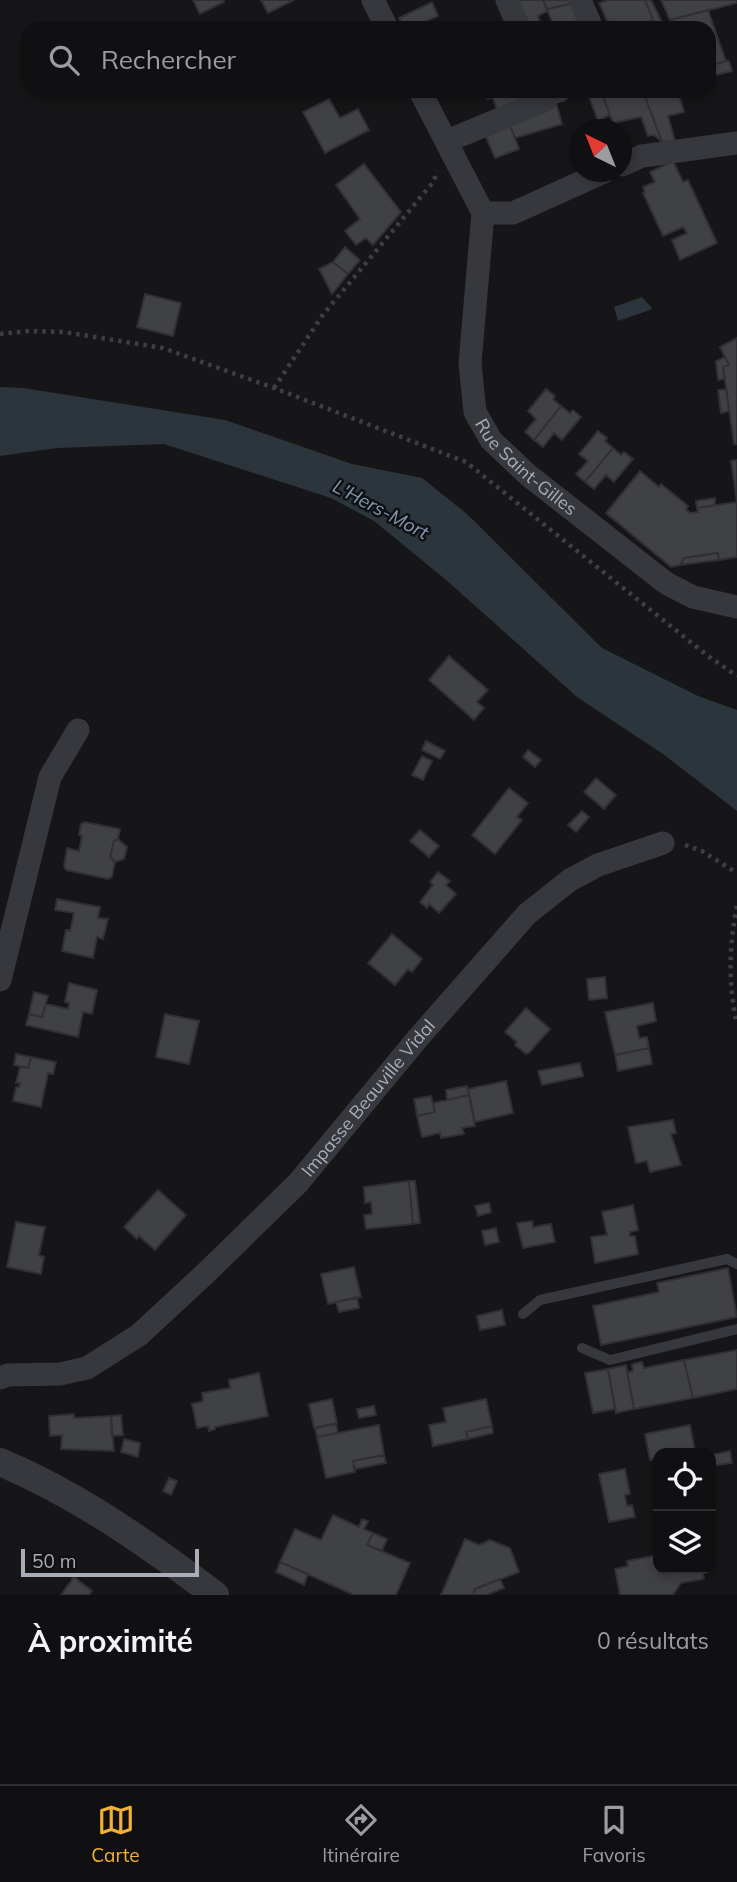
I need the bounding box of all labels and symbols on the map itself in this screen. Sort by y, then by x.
north arrow [569,119,632,182]
street label: Rue Saint-Gilles [470,414,582,520]
water label: L'Hers-Mort [329,474,434,545]
street label: Impasse Beauville Vidal [296,1014,440,1181]
scale bar [21,1546,200,1578]

